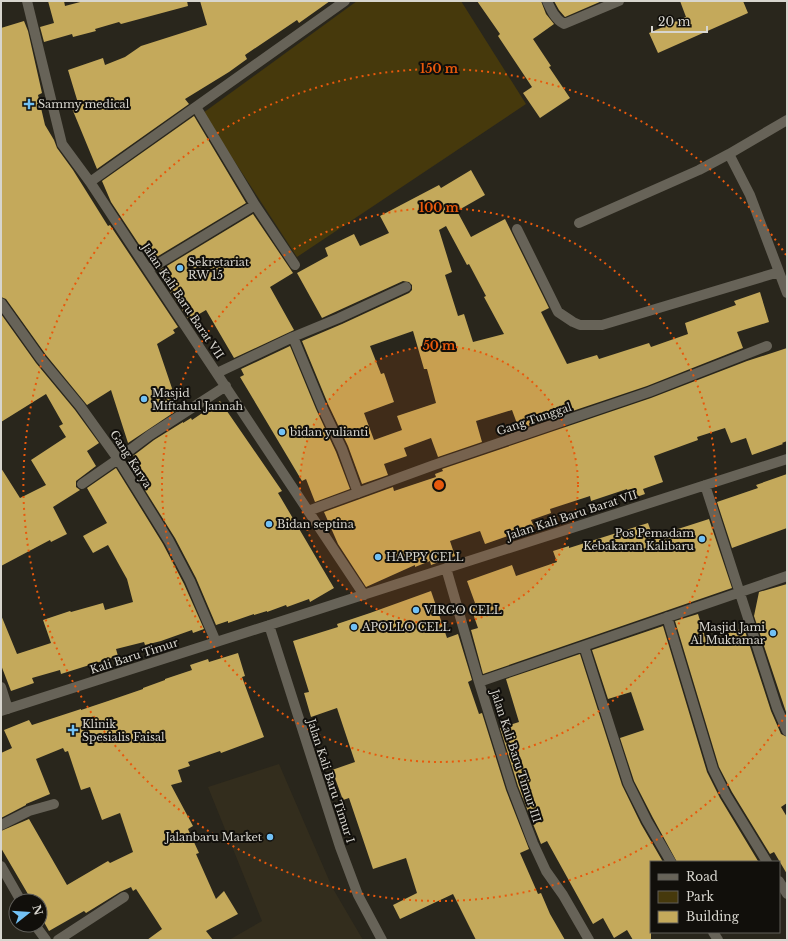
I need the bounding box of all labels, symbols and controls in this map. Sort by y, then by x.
scale bar [652,8,707,34]
text: 20 m [658,14,690,29]
text: 150 m [420,61,459,76]
place label: Sammy medical [38,97,130,111]
marker: Sammy medical [23,98,35,110]
text: 100 m [419,200,460,215]
street label: Jalan Kali Baru Barat VII [138,239,227,362]
place label: Sekretariat RW 15 [188,255,250,282]
marker: Sekretariat RW 15 [175,263,185,273]
text: 50 m [423,338,456,353]
place label: Masjid Miftahul Jannah [152,386,244,413]
marker: Masjid Miftahul Jannah [139,394,149,404]
street label: Gang Tunggal [495,399,574,438]
place label: bidan yulianti [289,425,368,439]
marker: bidan yulianti [277,427,287,437]
street label: Gang Karya [107,428,155,491]
centre of rings [432,478,446,492]
street label: Jalan Kali Baru Barat VII [503,487,639,543]
place label: Bidan septina [277,517,355,531]
marker: Bidan septina [264,519,274,529]
place label: Pos Pemadam Kebakaran Kalibaru [583,526,695,553]
marker: Pos Pemadam Kebakaran Kalibaru [697,534,707,544]
place label: HAPPY CELL [386,550,463,564]
marker: HAPPY CELL [373,552,383,562]
place label: VIRGO CELL [423,603,502,617]
marker: VIRGO CELL [411,605,421,615]
place label: APOLLO CELL [361,620,451,634]
place label: Masjid Jami Al Muktamar [689,620,766,647]
marker: APOLLO CELL [349,622,359,632]
marker: Masjid Jami Al Muktamar [768,628,778,638]
street label: Kali Baru Timur [88,635,181,677]
street label: Jalan Kali Baru Timur III [487,686,544,825]
street label: Jalan Kali Baru Timur I [304,715,358,845]
place label: Klinik Spesialis Faisal [82,717,165,744]
marker: Klinik Spesialis Faisal [67,724,79,736]
place label: Jalanbaru Market [163,830,263,844]
marker: Jalanbaru Market [265,832,275,842]
legend [650,861,780,933]
text: Road [686,869,718,884]
text: Park [686,889,714,904]
north arrow [8,893,48,933]
text: N [29,903,46,918]
text: Building [686,909,740,924]

